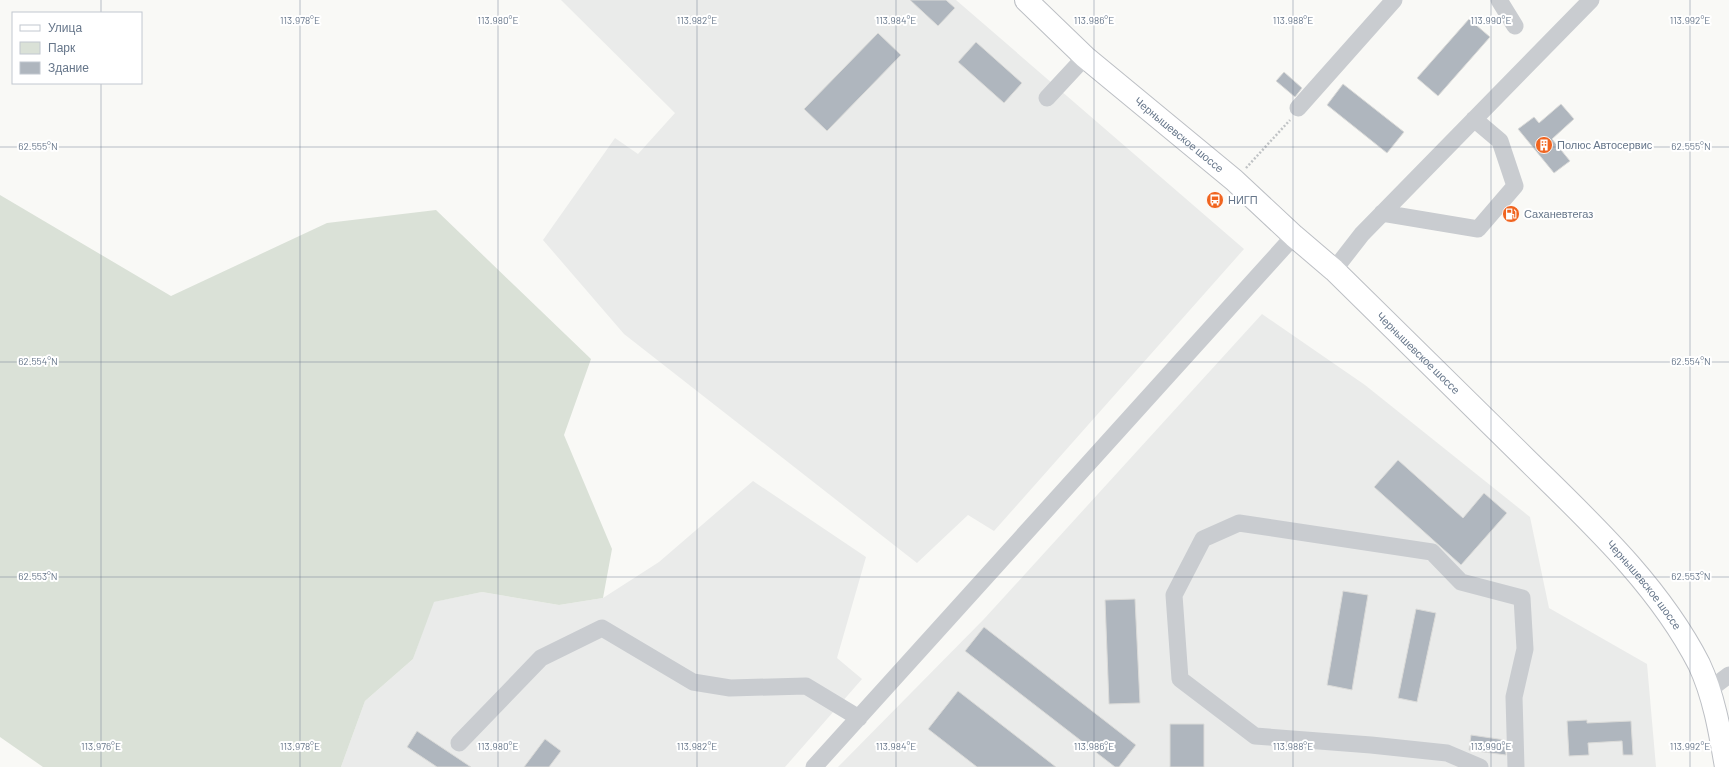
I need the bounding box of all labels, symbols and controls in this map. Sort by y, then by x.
legend [12,12,142,84]
text: 113.978°E [280,14,320,26]
text: 113.980°E [478,14,518,26]
text: 113.982°E [677,14,717,26]
text: 113.984°E [876,14,916,26]
text: 113.986°E [1074,14,1114,26]
text: 113.988°E [1273,14,1313,26]
text: 113.990°E [1471,14,1511,26]
text: 113.992°E [1670,14,1710,26]
text: Улица [48,20,82,35]
text: Парк [48,40,76,55]
text: Здание [48,60,89,75]
street label: Чернышевское шоссе [1132,94,1226,175]
building icon: Полюс Автосервис [1534,135,1554,155]
place label: Полюс Автосервис [1557,138,1653,151]
text: 62.555°N [18,140,58,152]
text: 62.555°N [1671,140,1711,152]
bus stop icon: НИГП [1205,190,1225,210]
place label: НИГП [1228,193,1258,206]
fuel station icon: Саханевтегаз [1501,204,1521,224]
place label: Саханевтегаз [1524,207,1593,220]
street label: Чернышевское шоссе [1374,309,1463,396]
text: 62.554°N [18,355,58,367]
text: 62.554°N [1671,355,1711,367]
street label: Чернышевское шоссе [1604,537,1684,632]
text: 62.553°N [18,570,58,582]
text: 62.553°N [1671,570,1711,582]
text: 113.976°E [81,740,121,752]
text: 113.978°E [280,740,320,752]
text: 113.980°E [478,740,518,752]
text: 113.982°E [677,740,717,752]
text: 113.984°E [876,740,916,752]
text: 113.986°E [1074,740,1114,752]
text: 113.988°E [1273,740,1313,752]
text: 113.990°E [1471,740,1511,752]
text: 113.992°E [1670,740,1710,752]

